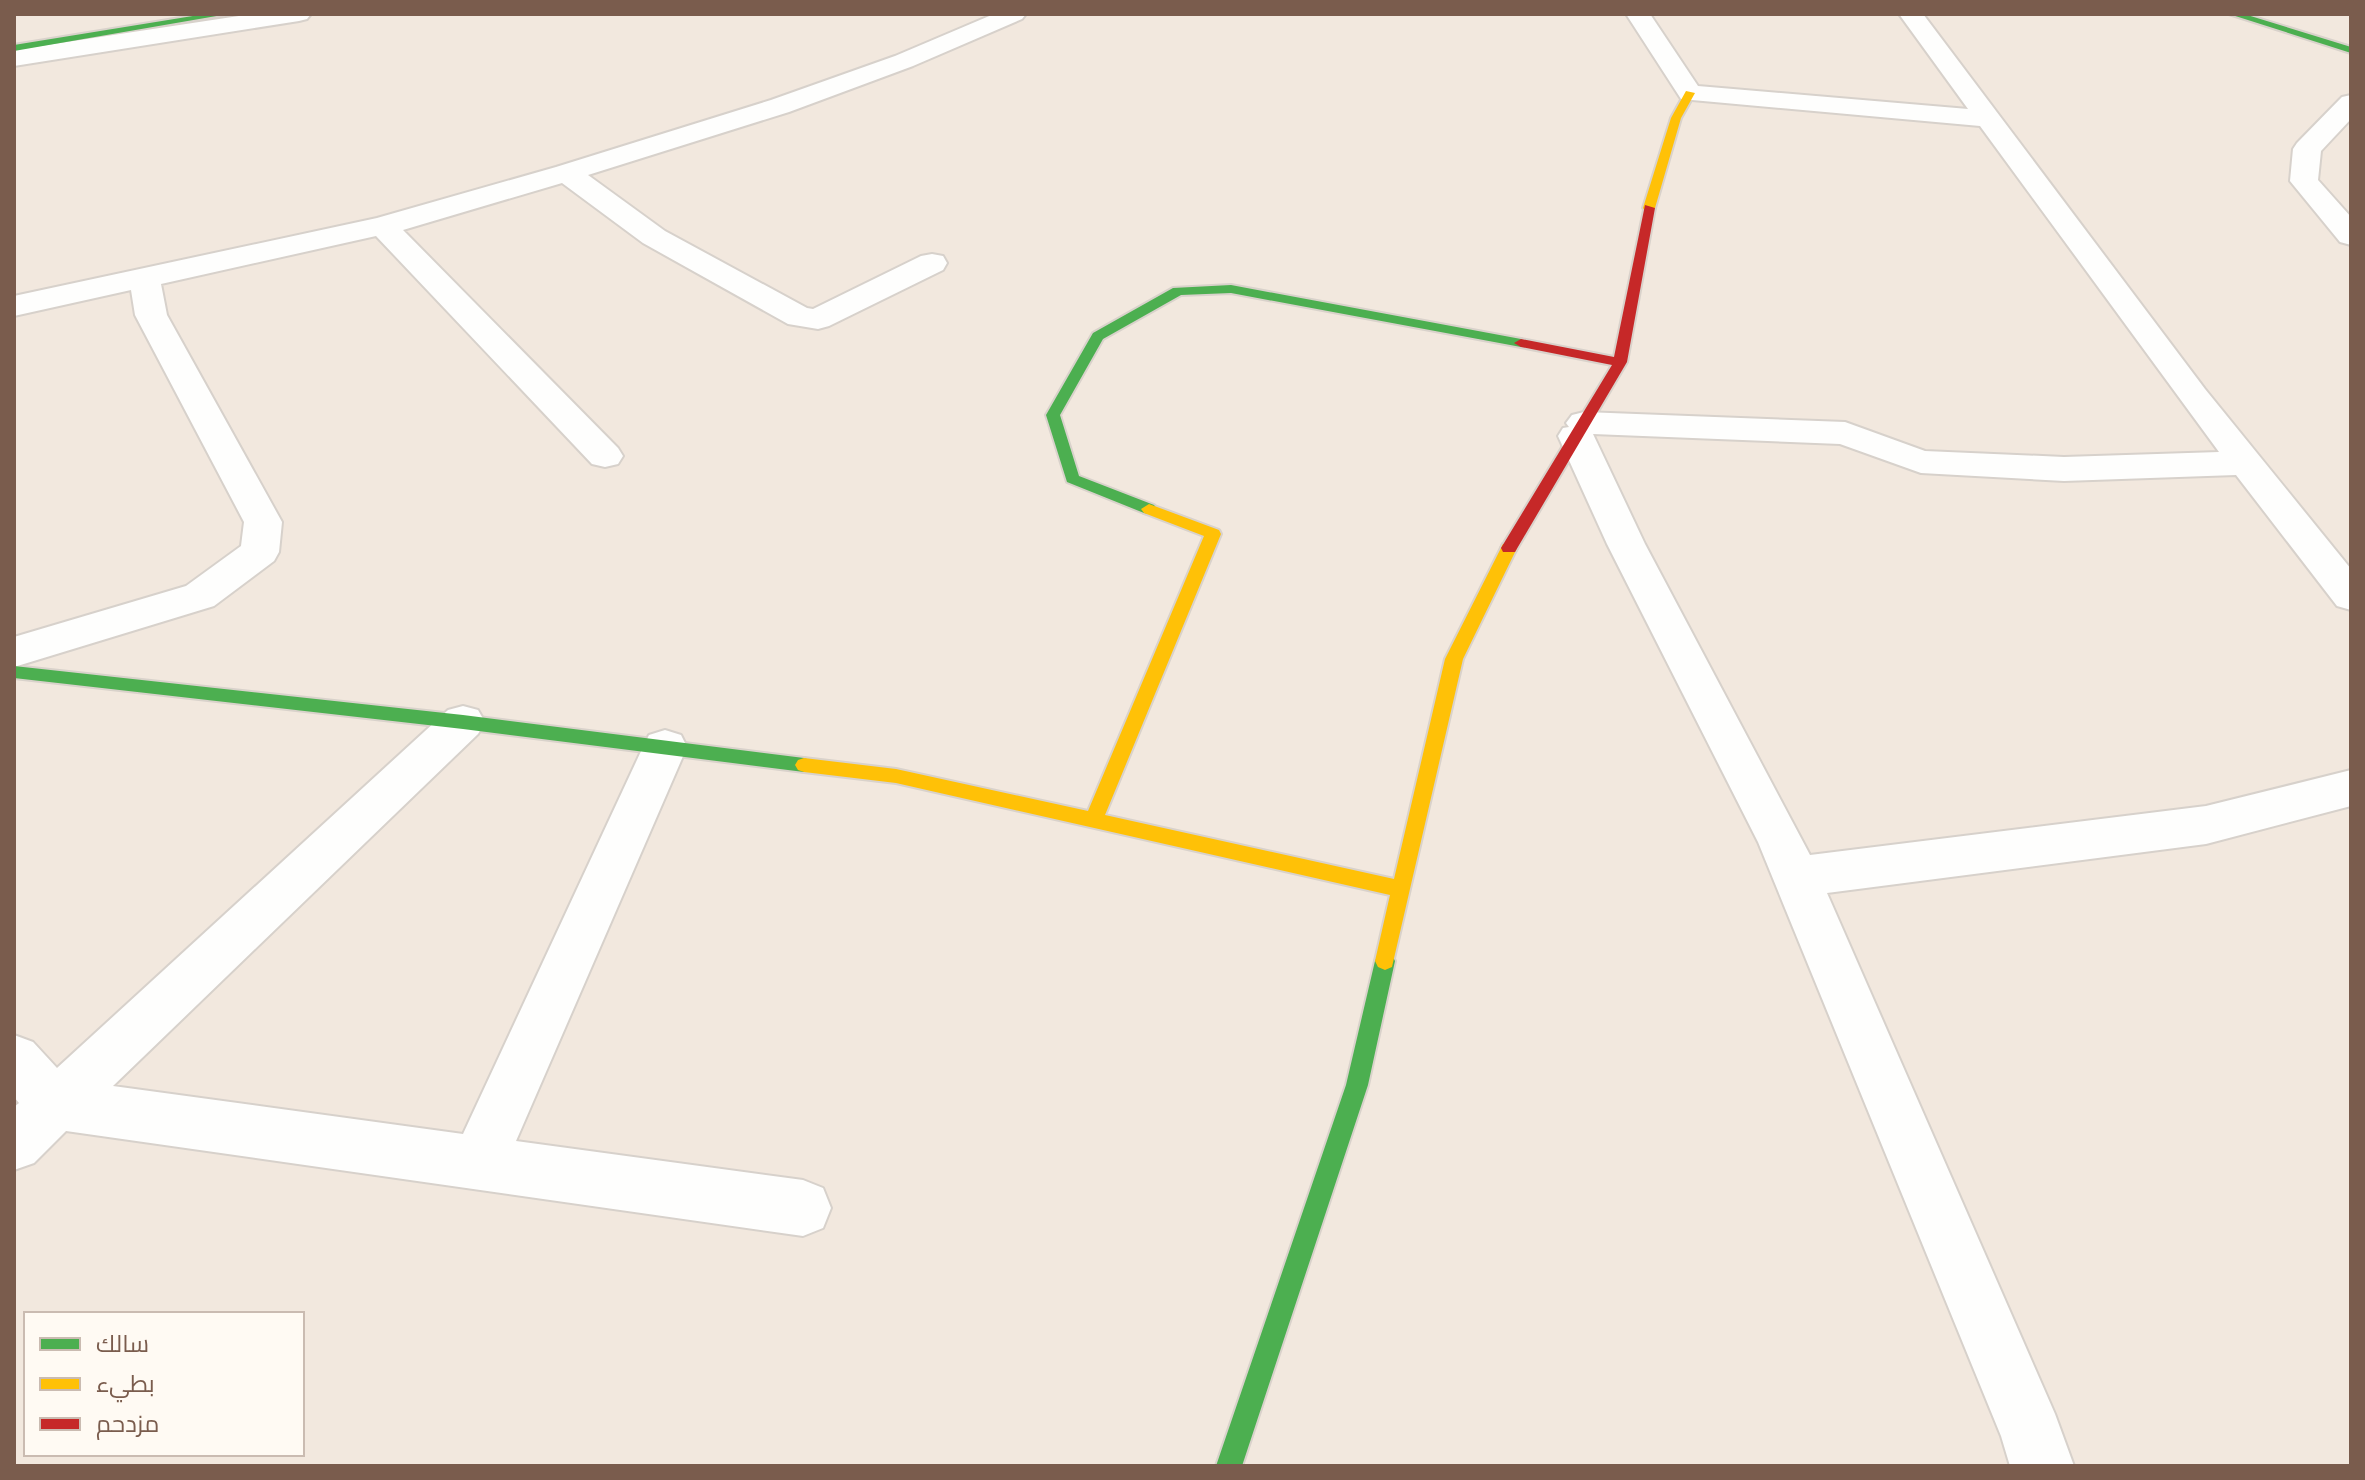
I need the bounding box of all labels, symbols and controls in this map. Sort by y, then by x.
legend [24,1312,304,1456]
text: سالك [96,1327,149,1360]
text: بطيء [96,1367,155,1403]
text: مزدحم [96,1407,159,1440]

